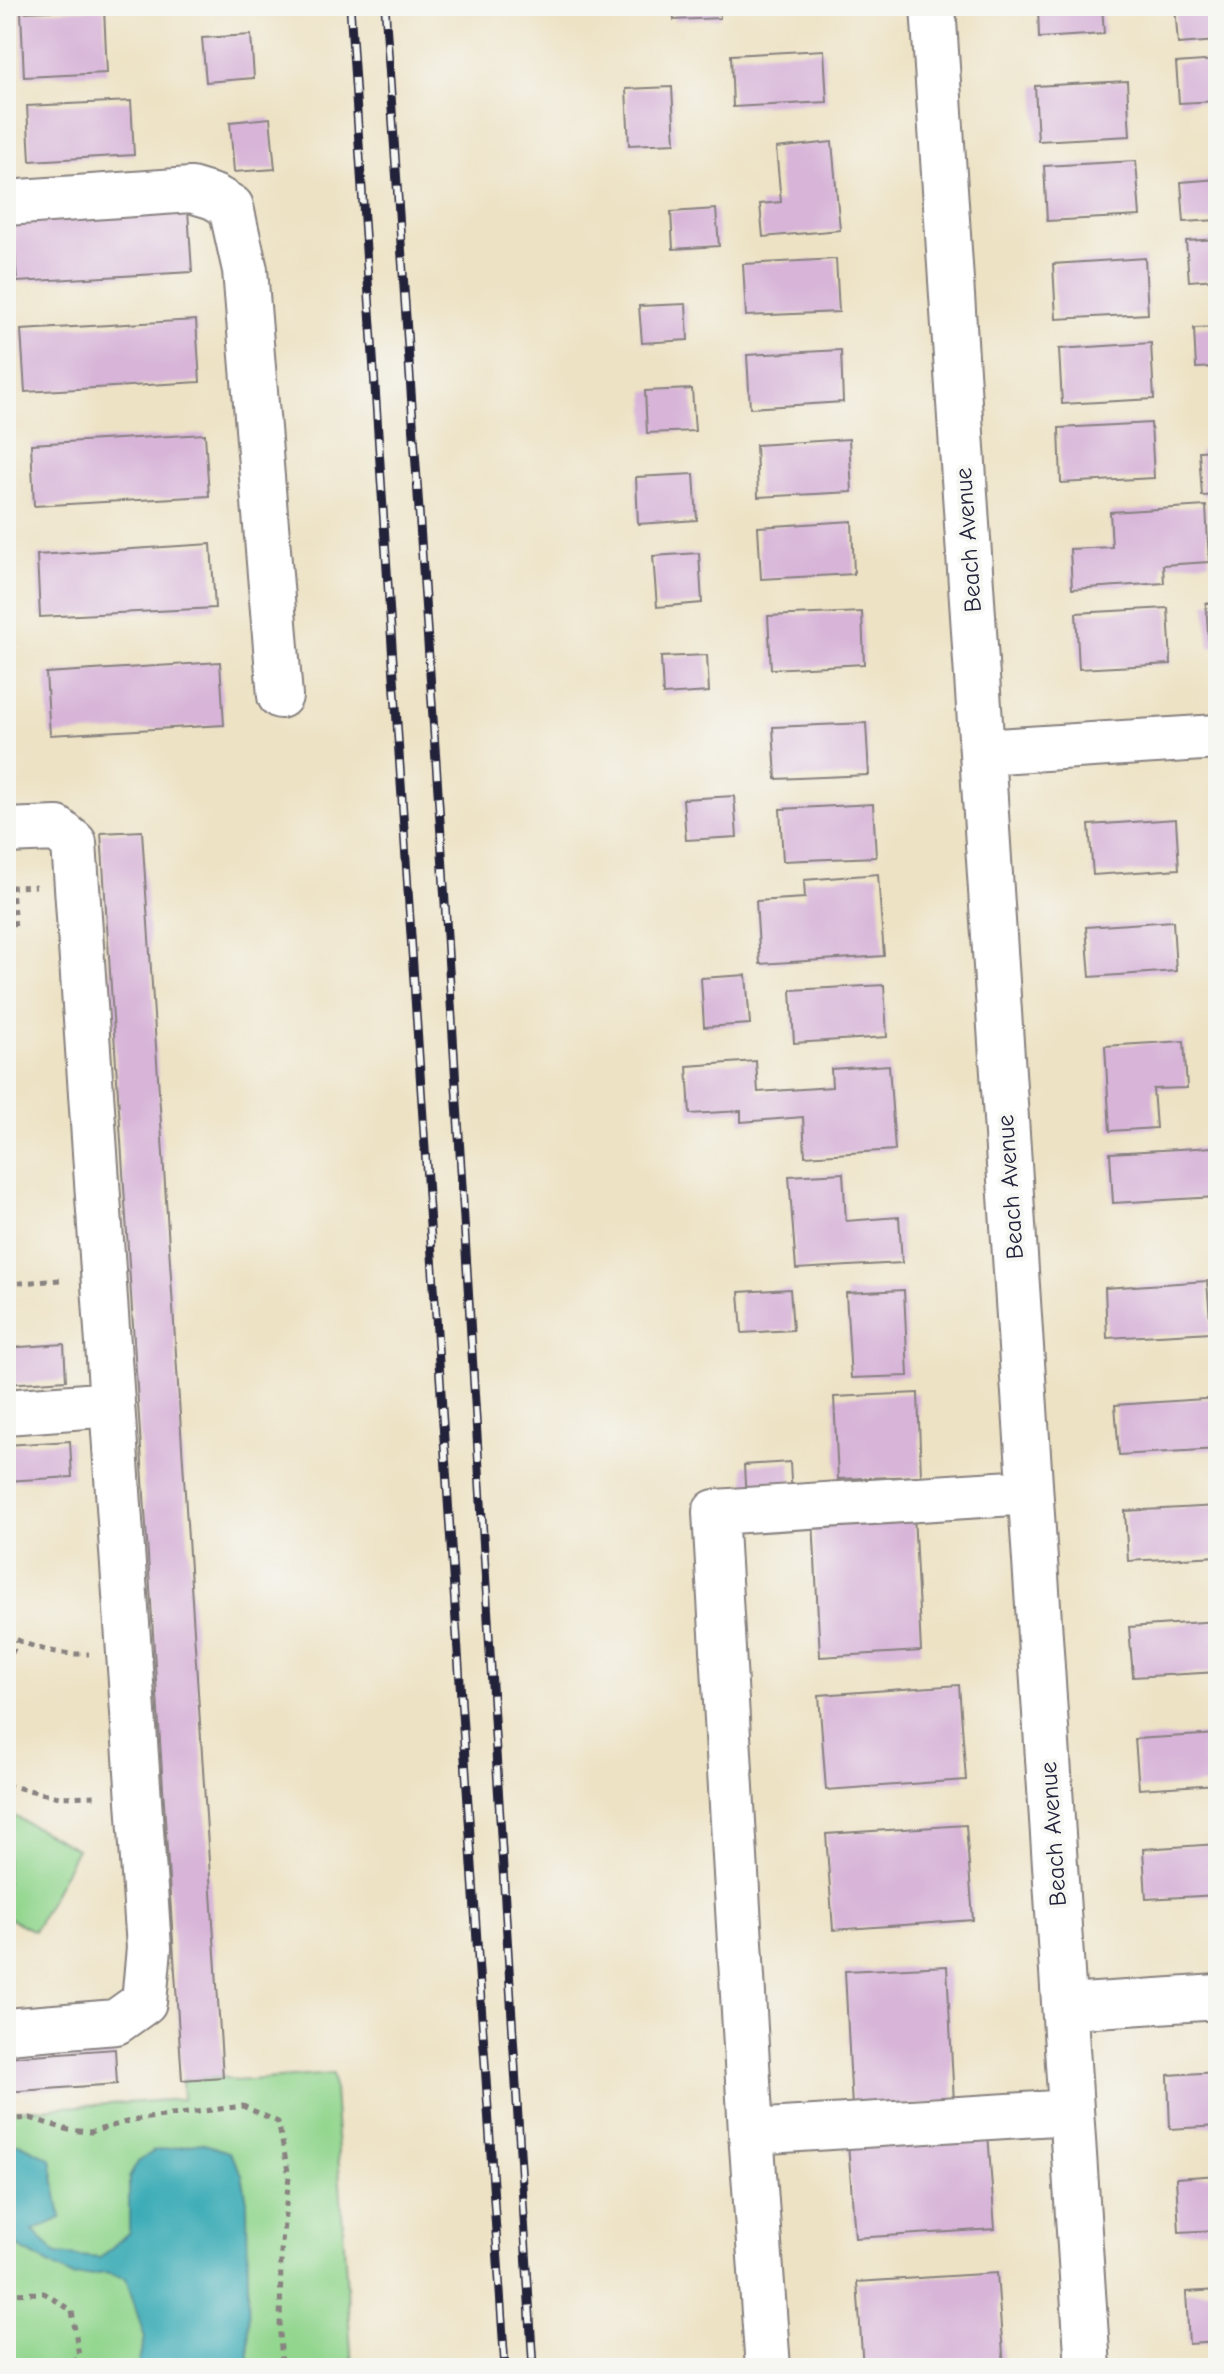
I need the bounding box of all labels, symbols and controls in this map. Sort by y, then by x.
street label: Beach Avenue [949,467,987,613]
street label: Beach Avenue [991,1114,1029,1260]
street label: Beach Avenue [1034,1761,1072,1907]

